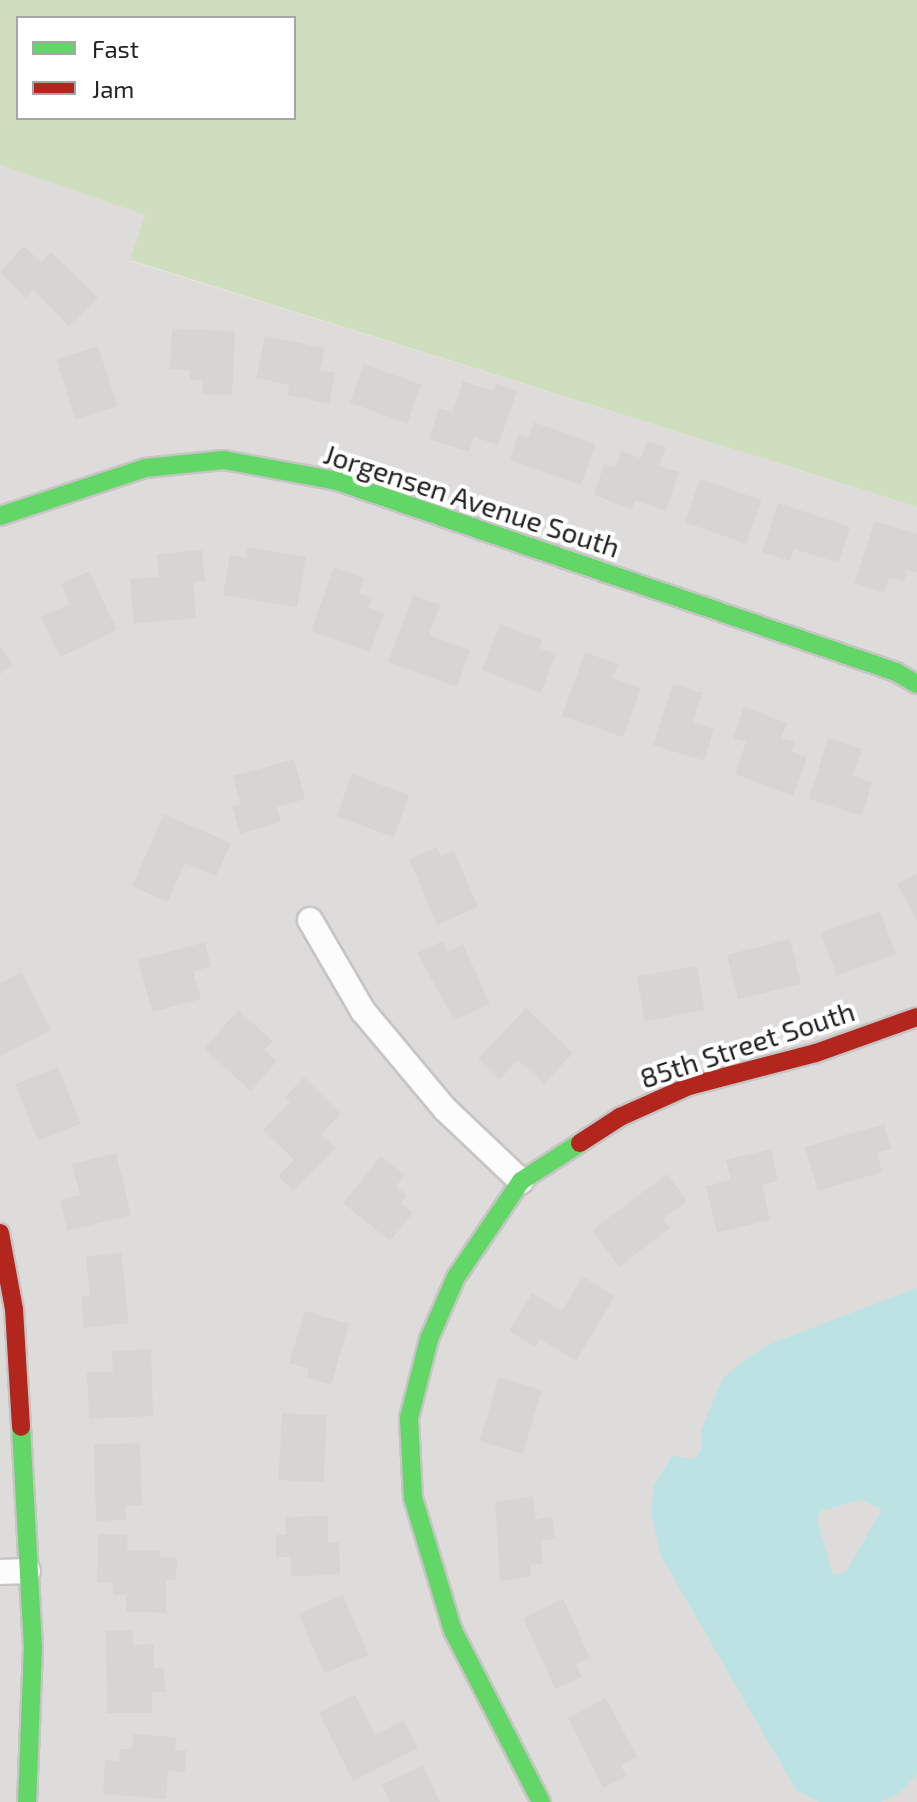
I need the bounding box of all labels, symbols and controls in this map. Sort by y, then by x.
legend [16,16,296,120]
text: Fast [92,34,139,63]
text: Jam [92,74,134,103]
street label: Jorgensen Avenue South [320,436,624,564]
street label: 85th Street South [635,993,859,1095]

